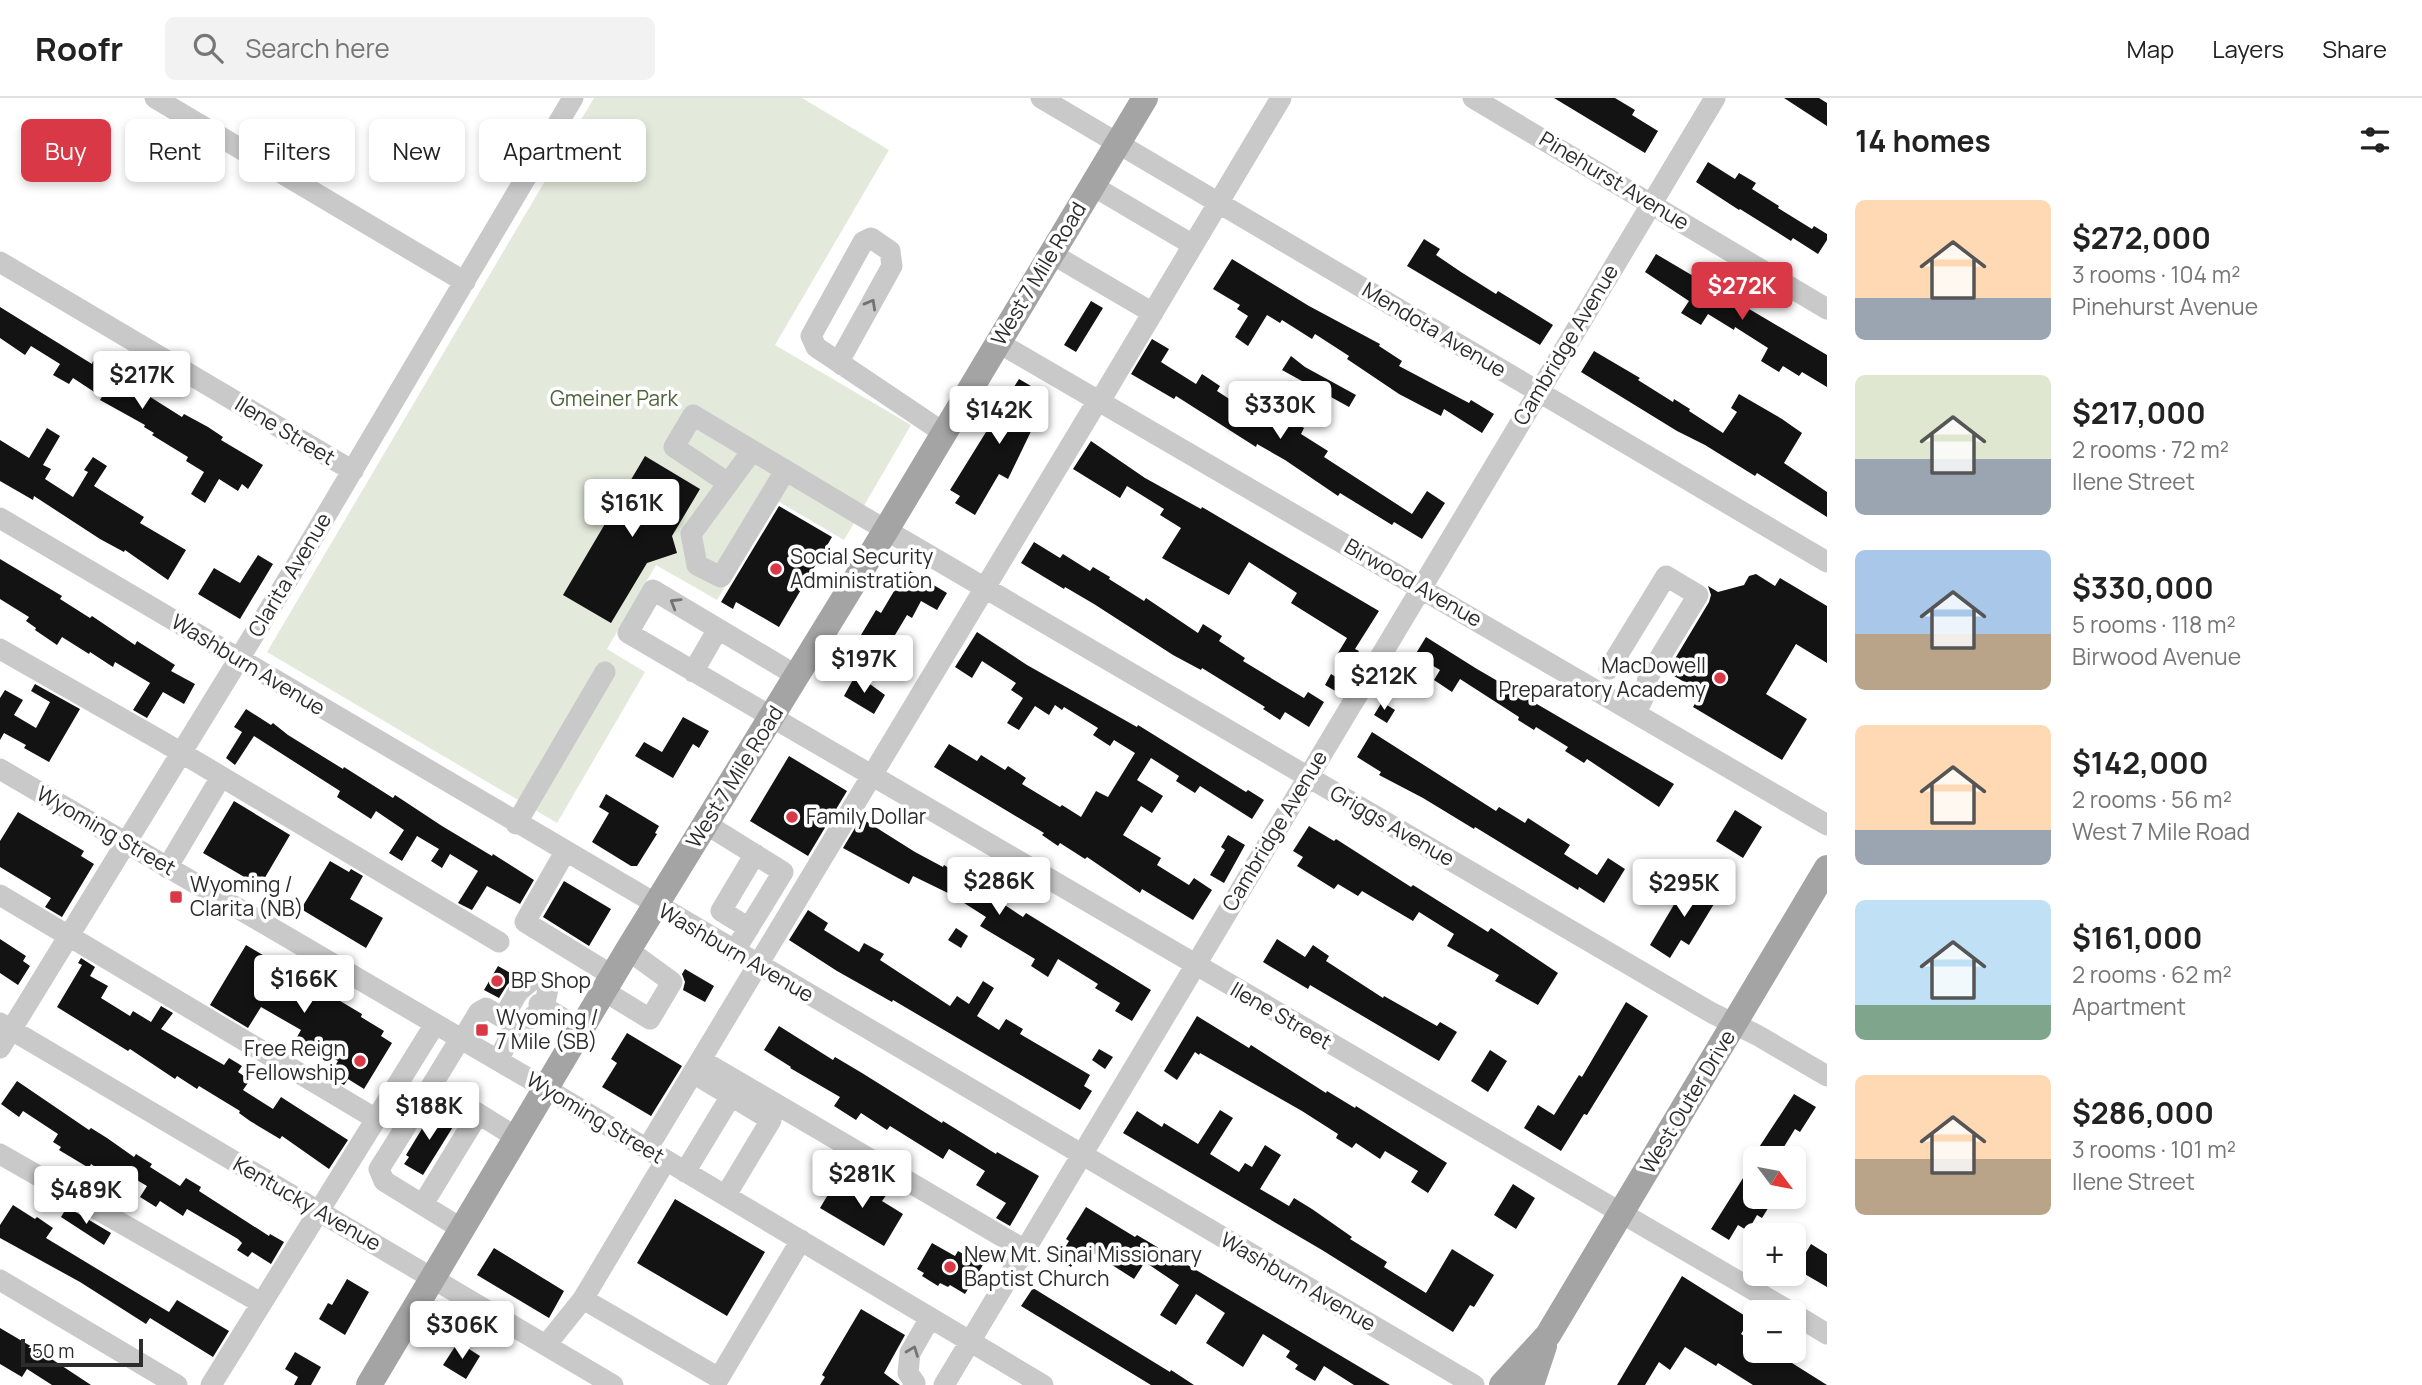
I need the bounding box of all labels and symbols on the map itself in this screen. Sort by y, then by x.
street label: Pinehurst Avenue [1534,124,1695,236]
street label: West 7 Mile Road [984,197,1092,350]
street label: Cambridge Avenue [1506,259,1624,430]
pin: $272K [1693,262,1791,322]
street label: Mendota Avenue [1357,275,1512,383]
one-way arrow [863,299,876,311]
pin: $217K [93,352,191,411]
pin: $330K [1231,382,1329,441]
park label: Gmeiner Park [550,384,679,412]
pin: $142K [950,386,1048,446]
street label: Ilene Street [230,389,341,471]
pin: $161K [583,480,681,539]
street label: Clarita Avenue [241,507,337,642]
street label: Birwood Avenue [1340,531,1487,633]
place label: Social Security Administration [790,542,933,594]
marker: Social Security Administration [768,561,784,577]
one-way arrow [670,599,683,612]
street label: Washburn Avenue [166,607,331,721]
pin: $197K [815,636,913,695]
place label: MacDowell Preparatory Academy [1499,651,1706,703]
pin: $212K [1335,652,1433,712]
marker: MacDowell Preparatory Academy [1712,670,1728,686]
street label: West 7 Mile Road [679,700,789,853]
street label: Cambridge Avenue [1215,745,1333,916]
street label: Griggs Avenue [1325,778,1460,872]
street label: Wyoming Street [32,779,181,881]
place label: Family Dollar [806,802,927,830]
marker: Family Dollar [784,809,800,825]
pin: $286K [950,858,1048,917]
pin: $295K [1635,860,1733,919]
place label: Wyoming / Clarita (NB) [190,870,303,922]
marker: Wyoming / Clarita (NB) [168,889,184,905]
street label: Washburn Avenue [654,896,819,1008]
pin: $166K [255,956,353,1015]
place label: BP Shop [511,966,591,994]
marker: BP Shop [489,973,505,989]
street label: Ilene Street [1226,975,1337,1055]
place label: Wyoming / 7 Mile (SB) [496,1003,599,1055]
marker: Wyoming / 7 Mile (SB) [474,1022,490,1038]
street label: West Outer Drive [1633,1024,1741,1179]
place label: Free Reign Fellowship [244,1034,346,1086]
marker: Free Reign Fellowship [352,1053,368,1069]
street label: Wyoming Street [521,1065,670,1169]
pin: $188K [380,1082,478,1142]
north arrow [1743,1146,1806,1209]
street label: Kentucky Avenue [229,1149,386,1257]
pin: $281K [813,1150,911,1210]
pin: $489K [37,1166,135,1226]
street label: Washburn Avenue [1216,1225,1381,1337]
place label: New Mt. Sinai Missionary Baptist Church [964,1240,1202,1292]
marker: New Mt. Sinai Missionary Baptist Church [942,1259,958,1275]
pin: $306K [413,1302,511,1361]
scale bar [21,1336,144,1368]
one-way arrow [905,1346,919,1358]

